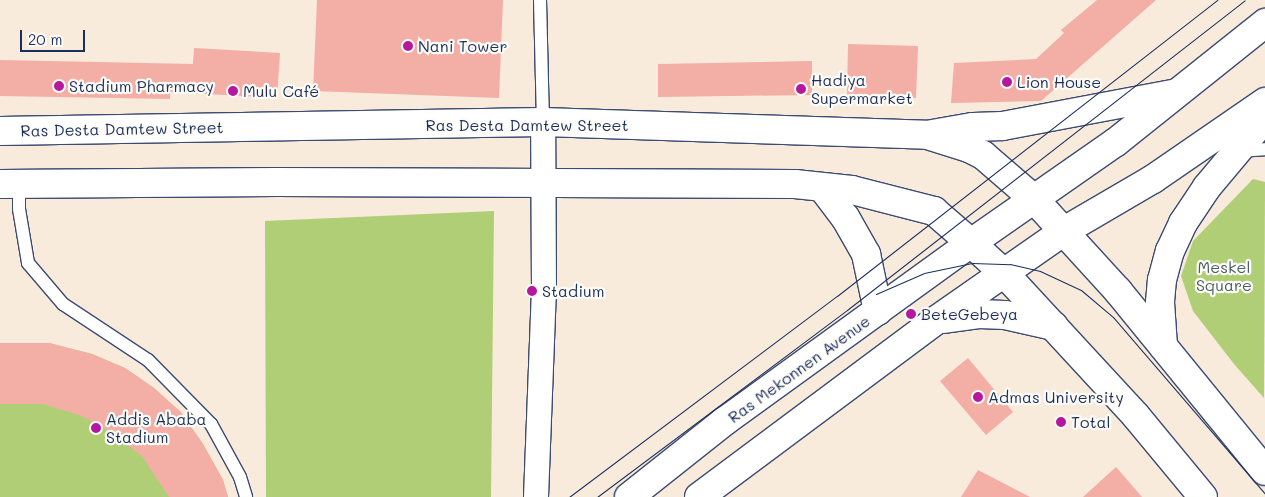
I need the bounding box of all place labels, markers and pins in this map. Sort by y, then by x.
place label: Nani Tower [418,36,507,56]
marker: Nani Tower [402,40,414,52]
place label: Hadiya Supermarket [811,70,913,108]
place label: Lion House [1017,72,1101,92]
place label: Stadium Pharmacy [69,76,214,96]
marker: Lion House [1001,76,1013,88]
marker: Stadium Pharmacy [53,80,65,92]
place label: Mulu Café [243,81,319,101]
marker: Hadiya Supermarket [795,83,807,95]
marker: Mulu Café [227,85,239,97]
place label: Stadium [542,281,605,301]
marker: Stadium [526,285,538,297]
place label: BeteGebeya [921,304,1018,324]
marker: BeteGebeya [905,308,917,320]
place label: Admas University [988,387,1124,407]
marker: Admas University [972,391,984,403]
place label: Addis Ababa Stadium [106,409,207,447]
place label: Total [1071,412,1110,432]
marker: Total [1055,416,1067,428]
marker: Addis Ababa Stadium [90,422,102,434]

